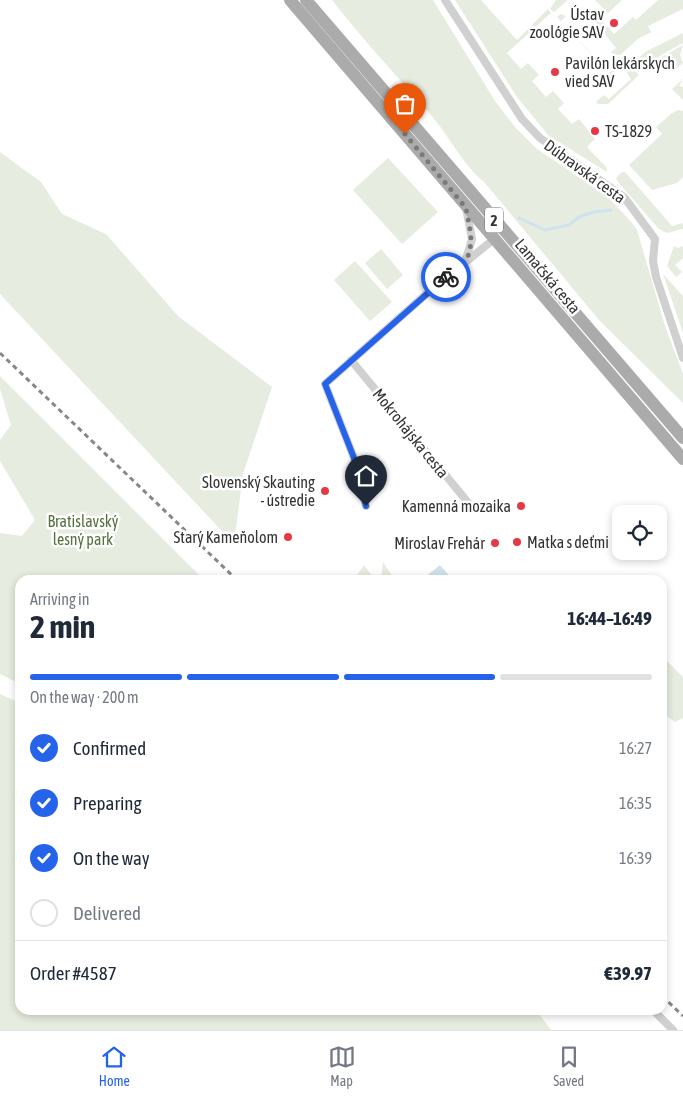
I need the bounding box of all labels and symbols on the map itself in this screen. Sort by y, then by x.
place label: Ústav zoológie SAV [530,5,604,42]
marker: Ústav zoológie SAV [608,17,620,29]
place label: Pavilón lekárskych vied SAV [565,54,675,90]
marker: Pavilón lekárskych vied SAV [549,66,561,78]
pin [384,83,426,134]
place label: TS-1829 [605,122,652,140]
marker: TS-1829 [589,125,601,137]
street label: Dúbravská cesta [541,136,629,206]
road number: 2 [485,208,503,232]
street label: Lamačská cesta [512,235,584,317]
courier [421,252,471,302]
street label: Mokrohájska cesta [369,385,452,482]
pin [345,455,387,506]
place label: Slovenský Skauting - ústredie [202,473,315,509]
marker: Slovenský Skauting - ústredie [319,485,331,497]
place label: Kamenná mozaika [402,497,511,515]
marker: Kamenná mozaika [515,500,527,512]
park label: Bratislavský lesný park [48,512,119,549]
place label: Starý Kameňolom [174,528,278,547]
marker: Starý Kameňolom [282,531,294,543]
place label: Matka s deťmi [527,533,609,551]
place label: Miroslav Frehár [394,534,485,552]
marker: Matka s deťmi [511,536,523,548]
marker: Miroslav Frehár [489,537,501,549]

